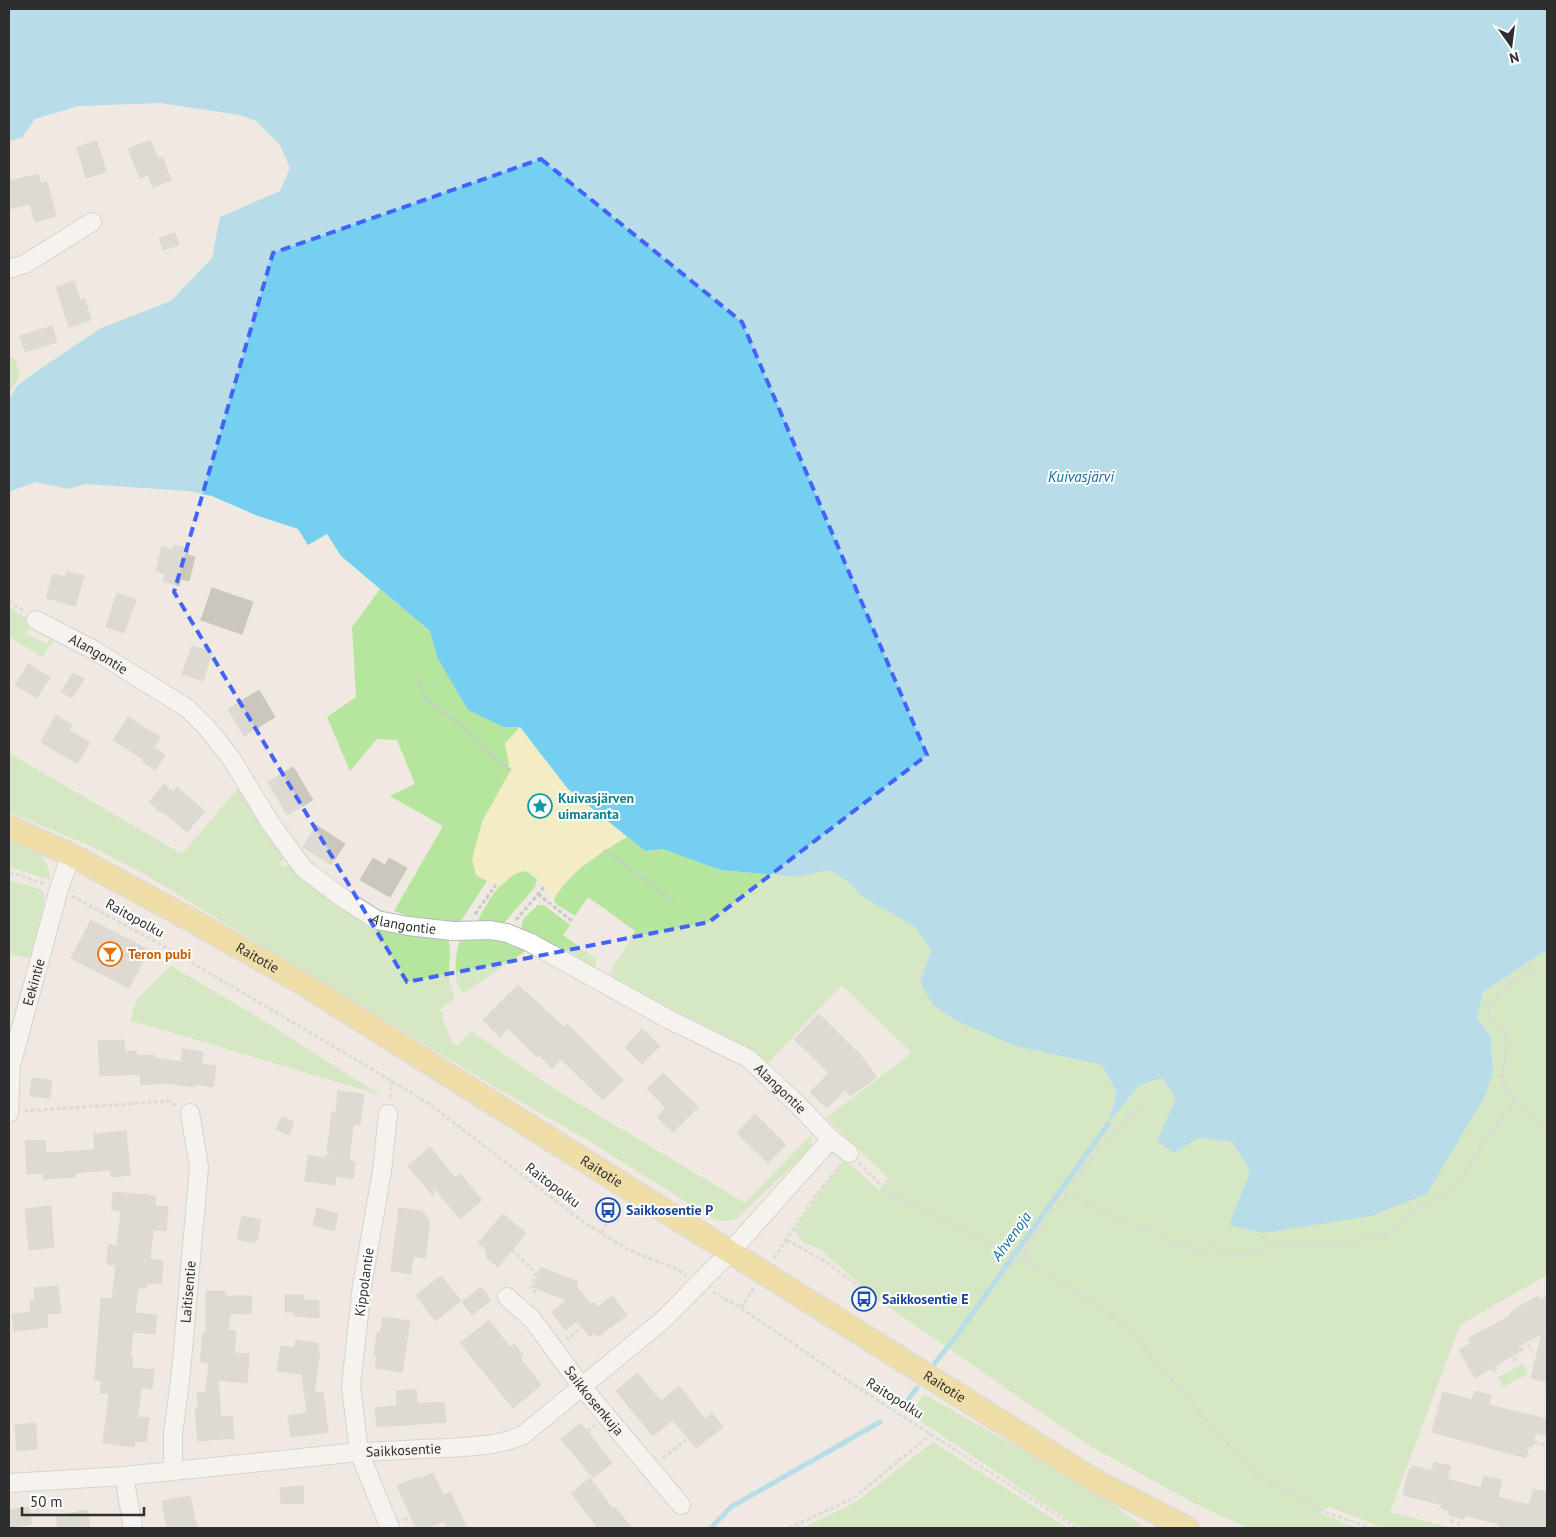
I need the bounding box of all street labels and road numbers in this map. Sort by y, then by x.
street label: Alangontie [66,630,131,678]
street label: Raitopolku [102,895,168,941]
street label: Alangontie [368,910,437,938]
street label: Raitotie [233,938,282,977]
street label: Eekintie [19,956,49,1008]
street label: Alangontie [750,1060,810,1117]
street label: Raitotie [577,1151,626,1191]
street label: Raitopolku [522,1158,584,1212]
street label: Kippolantie [350,1246,378,1318]
street label: Laitisentie [176,1260,200,1324]
street label: Saikkosenkuja [561,1362,628,1439]
street label: Raitotie [920,1366,969,1406]
street label: Raitopolku [863,1373,927,1423]
street label: Saikkosentie [365,1439,442,1461]

